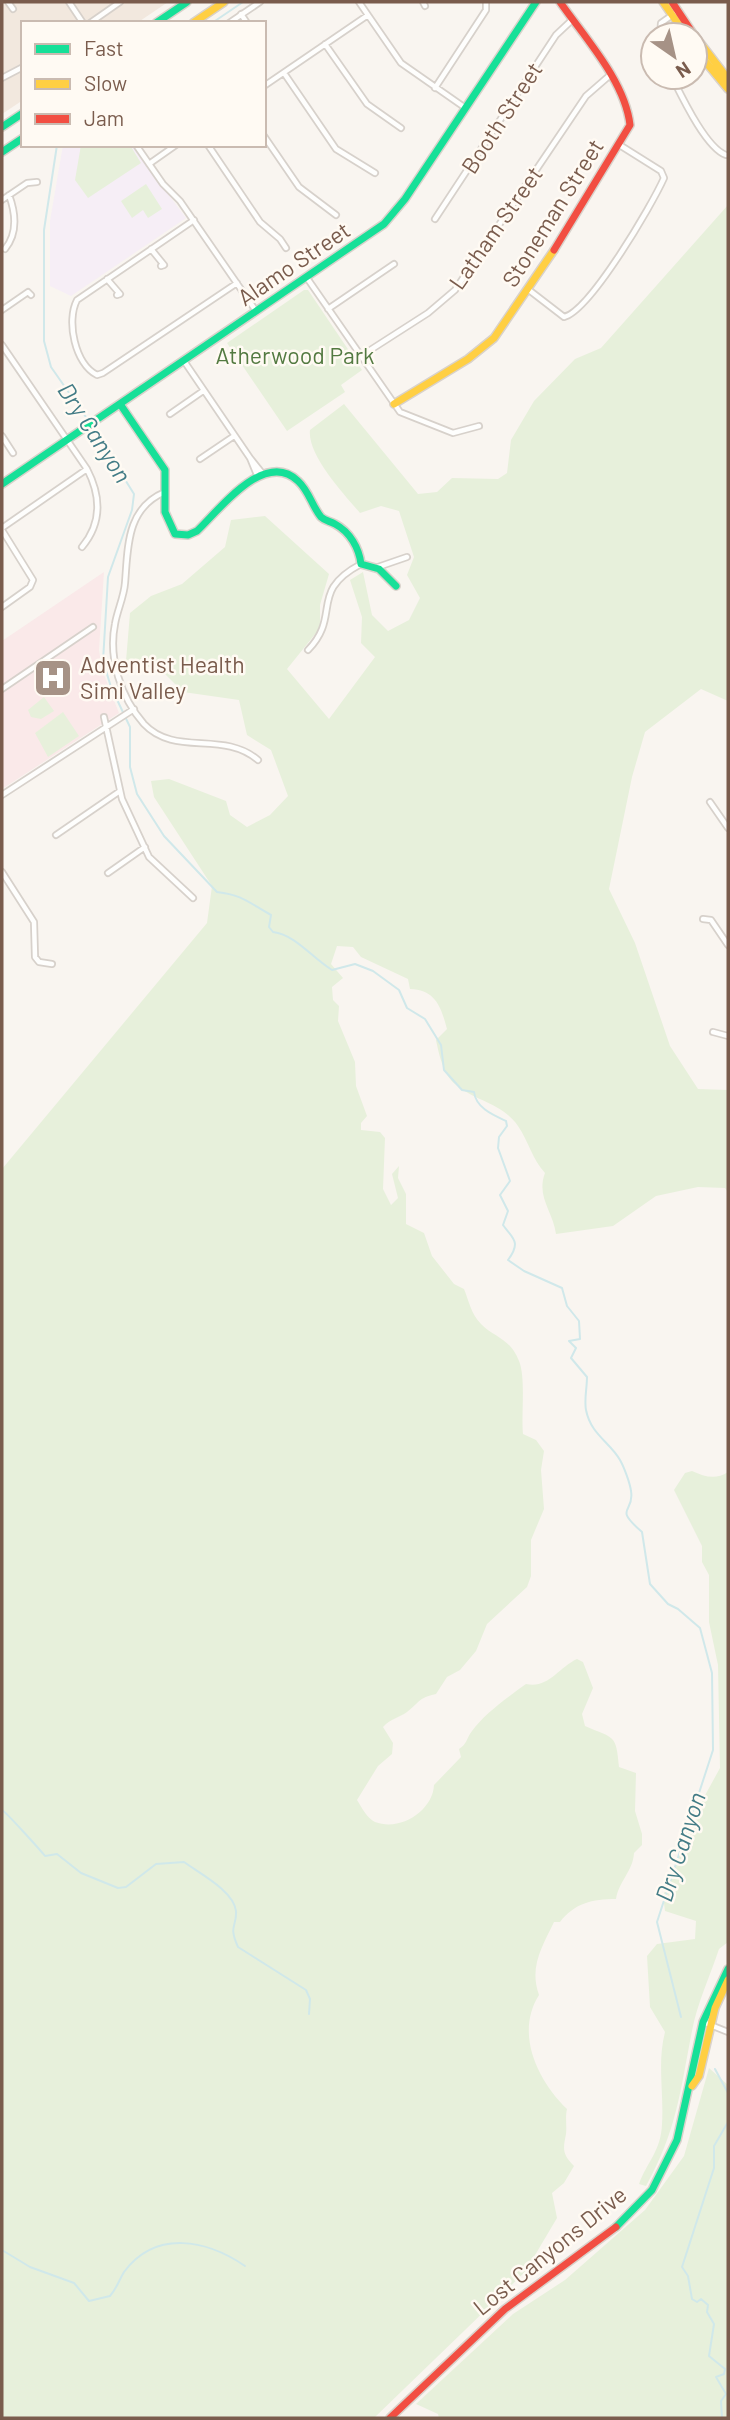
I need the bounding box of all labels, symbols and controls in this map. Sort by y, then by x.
legend [21,21,266,147]
north arrow [639,21,709,91]
text: Fast [84,35,124,60]
street label: Booth Street [455,56,548,179]
text: N [672,57,695,84]
text: Slow [84,70,127,95]
text: Jam [84,105,124,130]
street label: Stoneman Street [495,133,609,292]
street label: Latham Street [443,161,548,294]
street label: Alamo Street [232,215,355,311]
park label: Atherwood Park [215,341,375,369]
water label: Dry Canyon [52,377,138,488]
place label: Adventist Health Simi Valley [80,650,245,704]
hospital icon: Adventist Health Simi Valley [32,657,74,699]
water label: Dry Canyon [648,1788,711,1905]
street label: Lost Canyons Drive [467,2180,632,2321]

